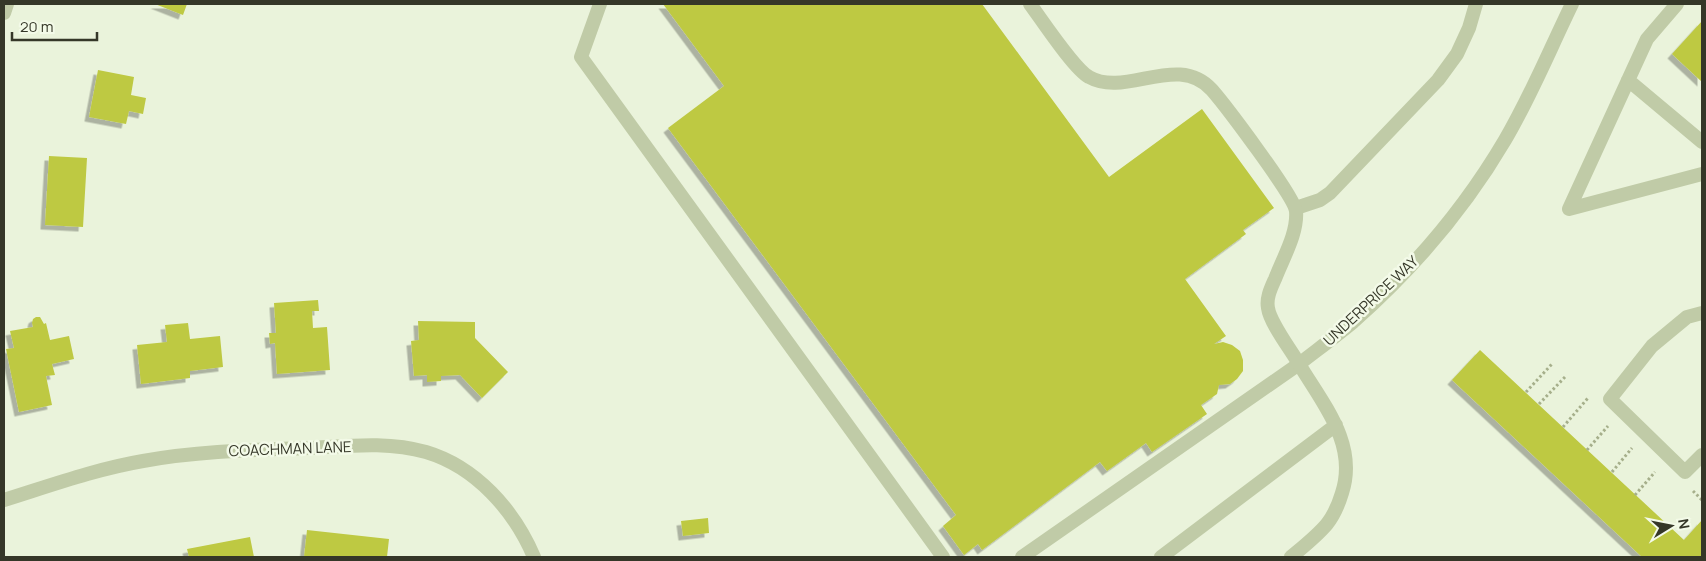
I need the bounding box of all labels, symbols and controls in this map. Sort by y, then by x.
scale bar [12,10,98,42]
text: 20 m [20,16,53,37]
street label: UNDERPRICE WAY [1318,251,1423,350]
street label: COACHMAN LANE [228,436,352,461]
north arrow [1646,501,1696,551]
text: N [1674,517,1695,530]

